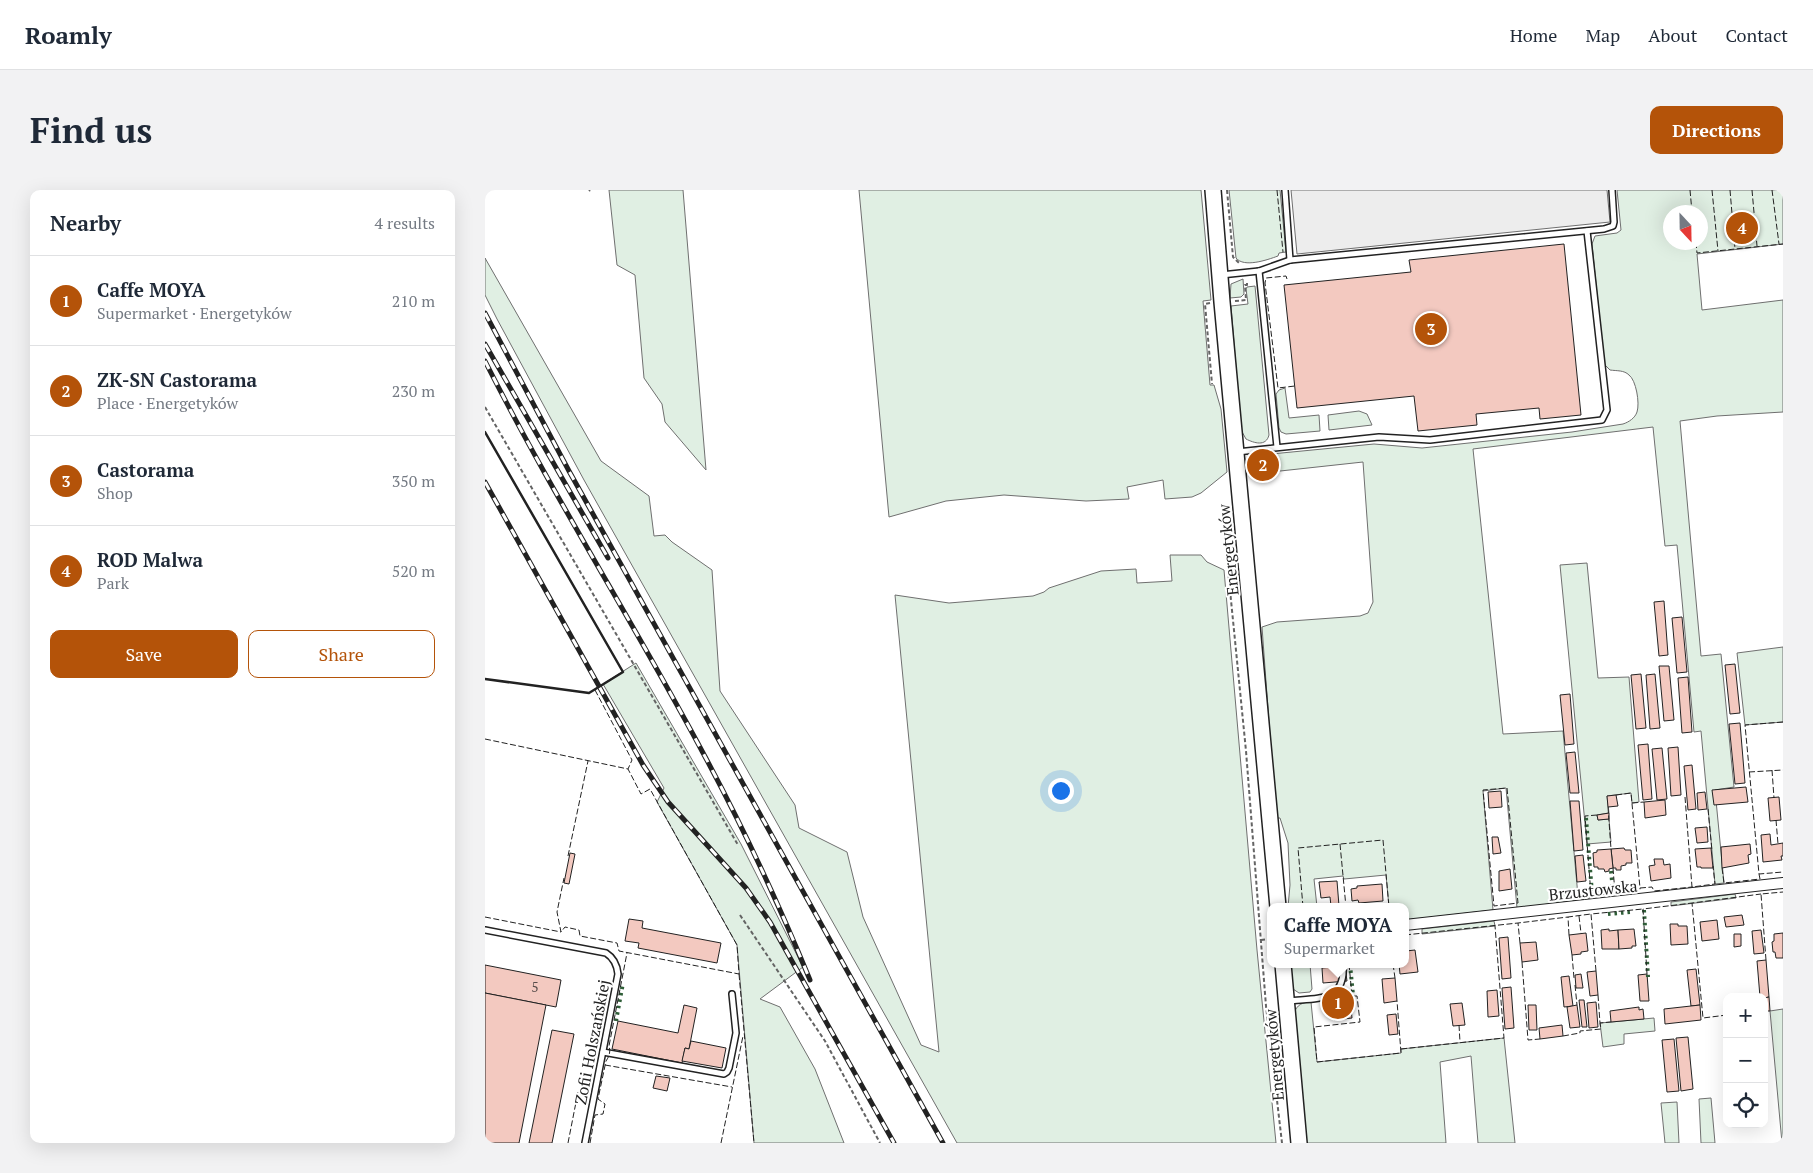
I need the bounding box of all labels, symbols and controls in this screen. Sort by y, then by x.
text: Roamly [25,19,112,51]
text: Home [1510,23,1557,47]
text: Map [1585,23,1620,47]
text: About [1648,23,1697,47]
text: Contact [1725,23,1788,47]
button: Directions [1650,106,1783,154]
text: Find us [30,107,152,153]
north arrow [1663,205,1708,250]
text: Nearby [50,209,121,237]
pin: 4 [1726,209,1758,247]
text: 4 results [375,212,435,234]
text: Caffe MOYA [97,277,205,302]
text: 1 [61,290,71,312]
text: 210 m [392,290,435,312]
text: Supermarket · Energetyków [97,302,292,324]
pin: 3 [1415,310,1447,348]
text: ZK-SN Castorama [97,367,257,392]
text: 2 [61,380,71,402]
text: 230 m [392,380,435,402]
text: Place · Energetyków [97,392,238,414]
pin: 2 [1247,446,1279,484]
text: Castorama [97,457,194,482]
text: 3 [61,470,71,492]
text: 350 m [392,470,435,492]
text: Shop [97,482,133,504]
street label: Energetyków [1212,503,1244,597]
text: ROD Malwa [97,547,203,572]
text: 4 [61,560,71,582]
text: 520 m [392,560,435,582]
text: Park [97,572,129,594]
button: Save [50,630,238,678]
button: Share [248,630,435,678]
your location [1048,778,1074,804]
street label: Brzustowska [1547,874,1639,906]
popup [1267,903,1409,968]
text: Caffe MOYA [1284,912,1392,937]
text: Supermarket [1284,937,1375,959]
house number: 5 [531,977,539,996]
street label: Zofii Holszańskiej [569,978,615,1106]
pin: 1 [1322,984,1354,1022]
map controls [1723,993,1768,1128]
button: + [1723,993,1768,1038]
street label: Energetyków [1259,1008,1289,1102]
button: − [1723,1038,1768,1083]
button: locate [1723,1083,1768,1128]

